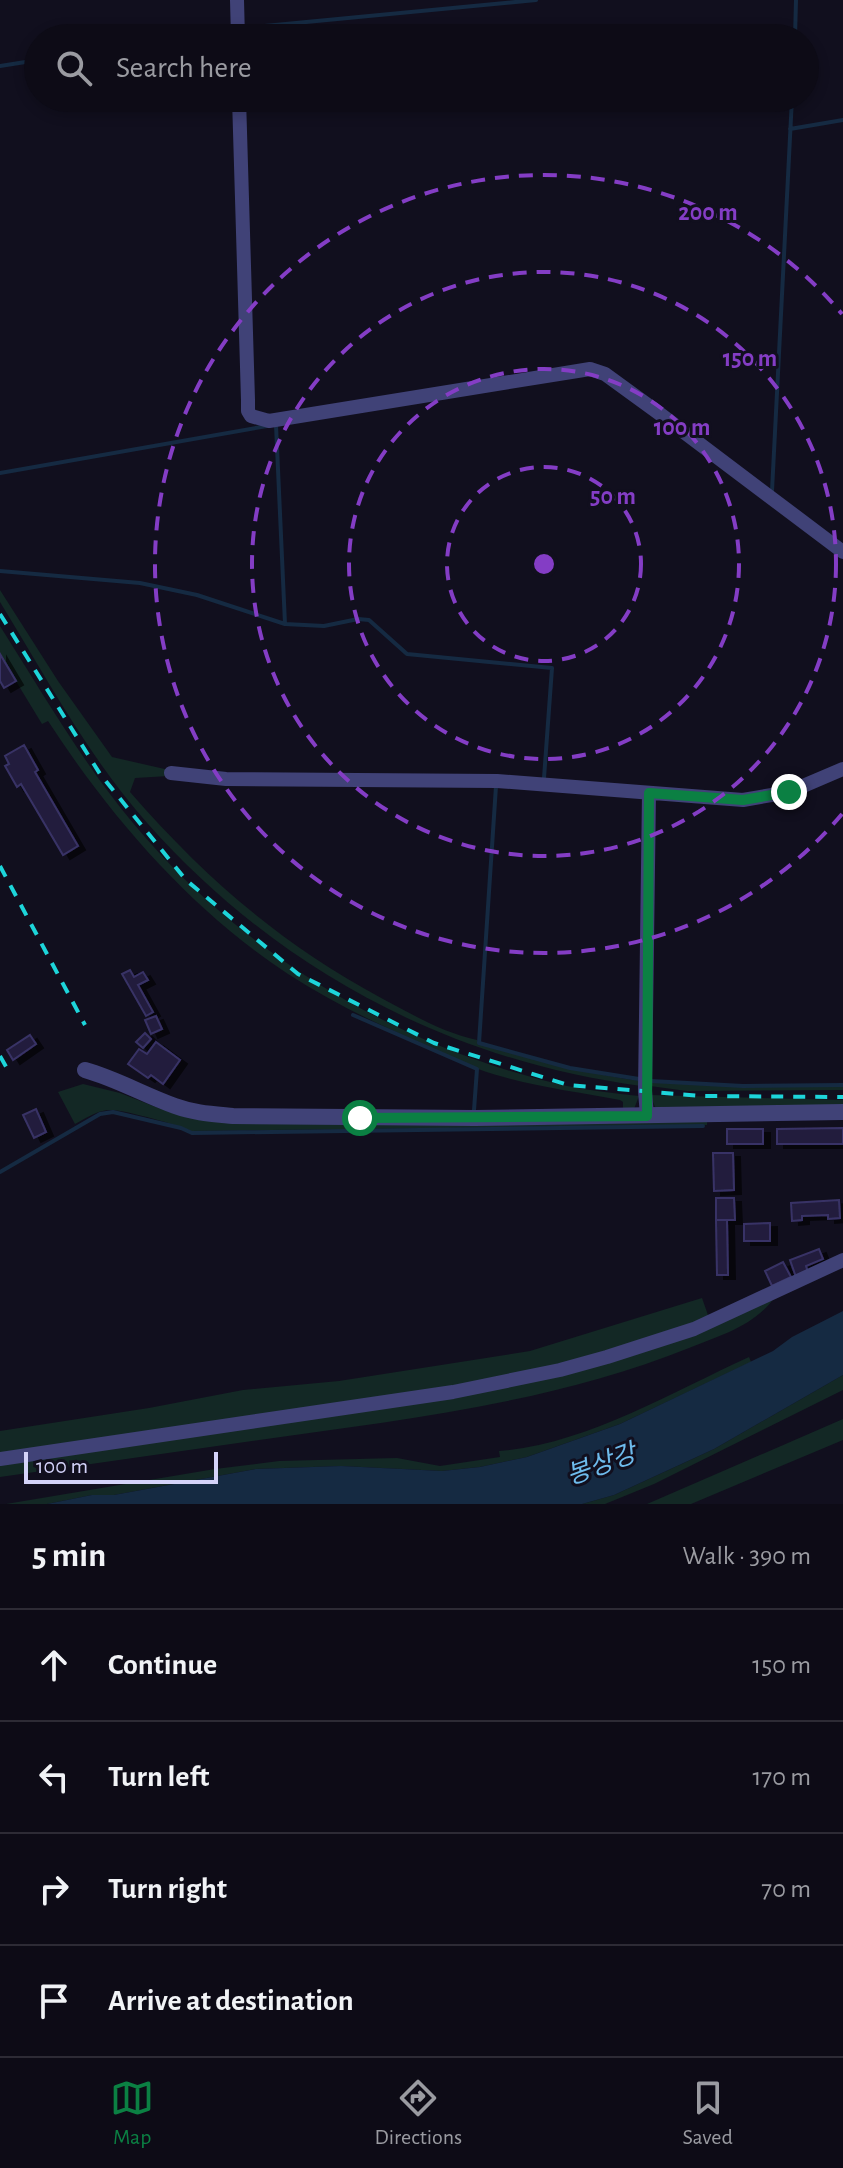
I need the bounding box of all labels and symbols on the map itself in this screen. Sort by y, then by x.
text: 200 m [678,201,738,225]
text: 150 m [723,347,777,371]
text: 100 m [654,416,710,440]
text: 50 m [590,485,636,509]
centre of rings [530,550,558,578]
route end [771,774,807,810]
route start [342,1100,378,1136]
water label: 봉상강 [563,1438,642,1489]
scale bar [24,1448,218,1484]

